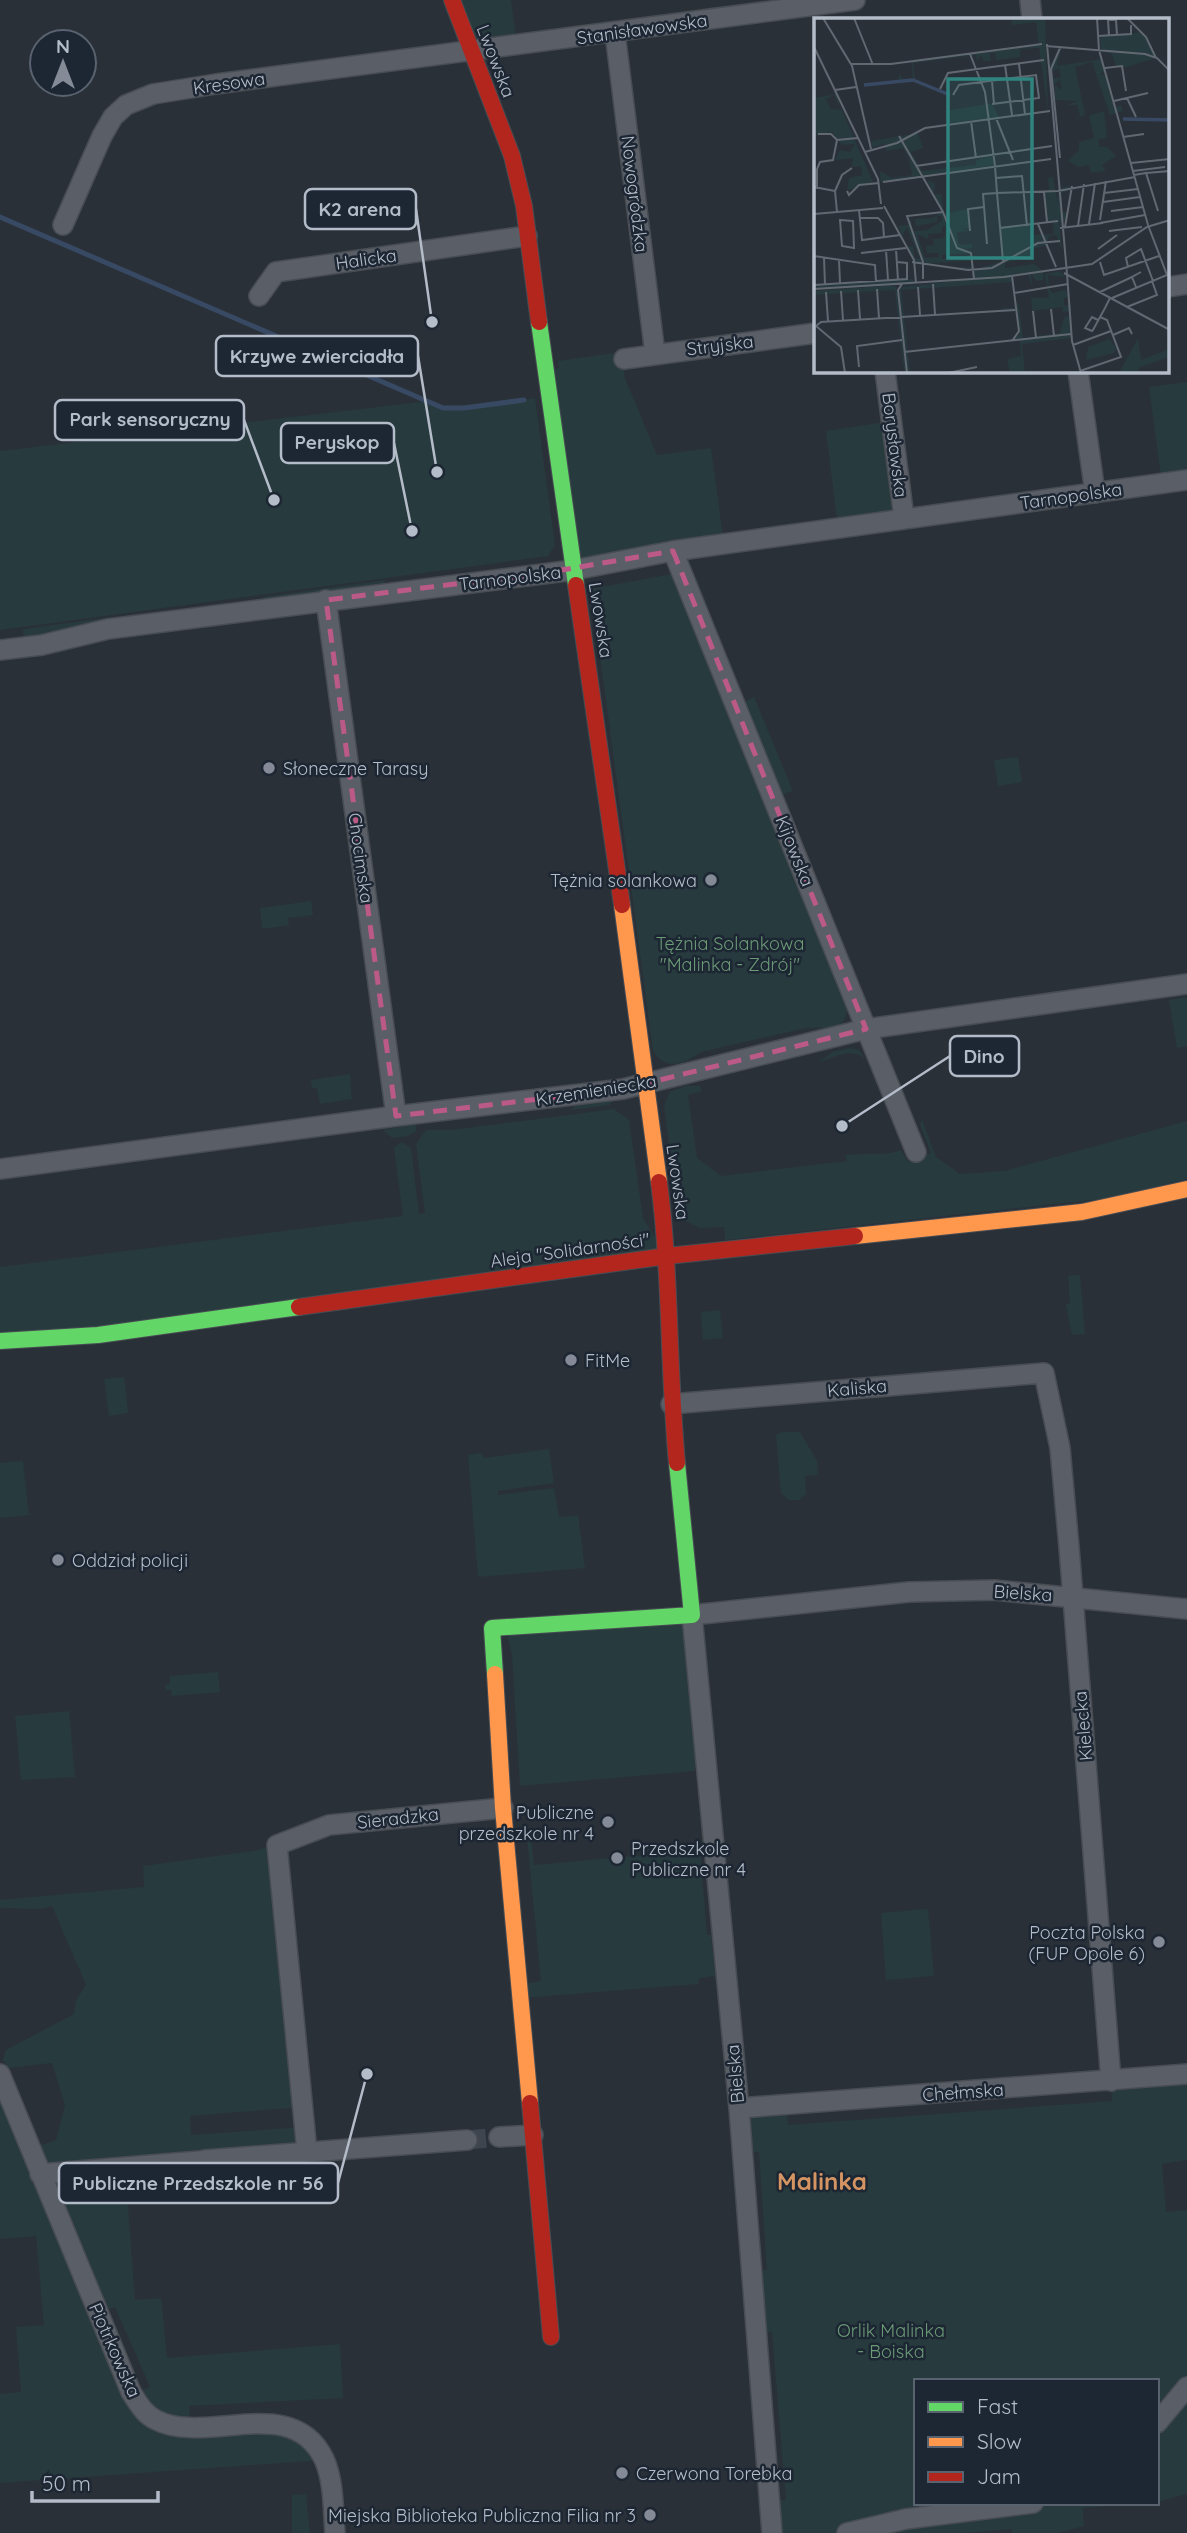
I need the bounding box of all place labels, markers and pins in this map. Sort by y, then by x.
callout: K2 arena [305,189,416,229]
callout: Krzywe zwierciadła [216,336,418,376]
callout: Park sensoryczny [55,400,244,440]
callout: Peryskop [281,423,394,463]
place label: Słoneczne Tarasy [283,757,428,780]
marker: Słoneczne Tarasy [261,760,277,776]
place label: Tężnia solankowa [550,869,697,892]
marker: Tężnia solankowa [703,872,719,888]
callout: Dino [950,1036,1019,1076]
place label: FitMe [585,1349,630,1372]
marker: FitMe [563,1352,579,1368]
place label: Oddział policji [72,1549,188,1572]
marker: Oddział policji [50,1552,66,1568]
place label: Publiczne przedszkole nr 4 [459,1801,594,1845]
marker: Publiczne przedszkole nr 4 [600,1814,616,1830]
place label: Przedszkole Publiczne nr 4 [631,1837,746,1881]
marker: Przedszkole Publiczne nr 4 [609,1850,625,1866]
place label: Poczta Polska (FUP Opole 6) [1029,1921,1145,1965]
marker: Poczta Polska (FUP Opole 6) [1151,1934,1167,1950]
callout: Publiczne Przedszkole nr 56 [59,2163,338,2203]
place label: Czerwona Torebka [636,2462,793,2485]
marker: Czerwona Torebka [614,2465,630,2481]
place label: Miejska Biblioteka Publiczna Filia nr 3 [328,2504,636,2527]
marker: Miejska Biblioteka Publiczna Filia nr 3 [642,2507,658,2523]

